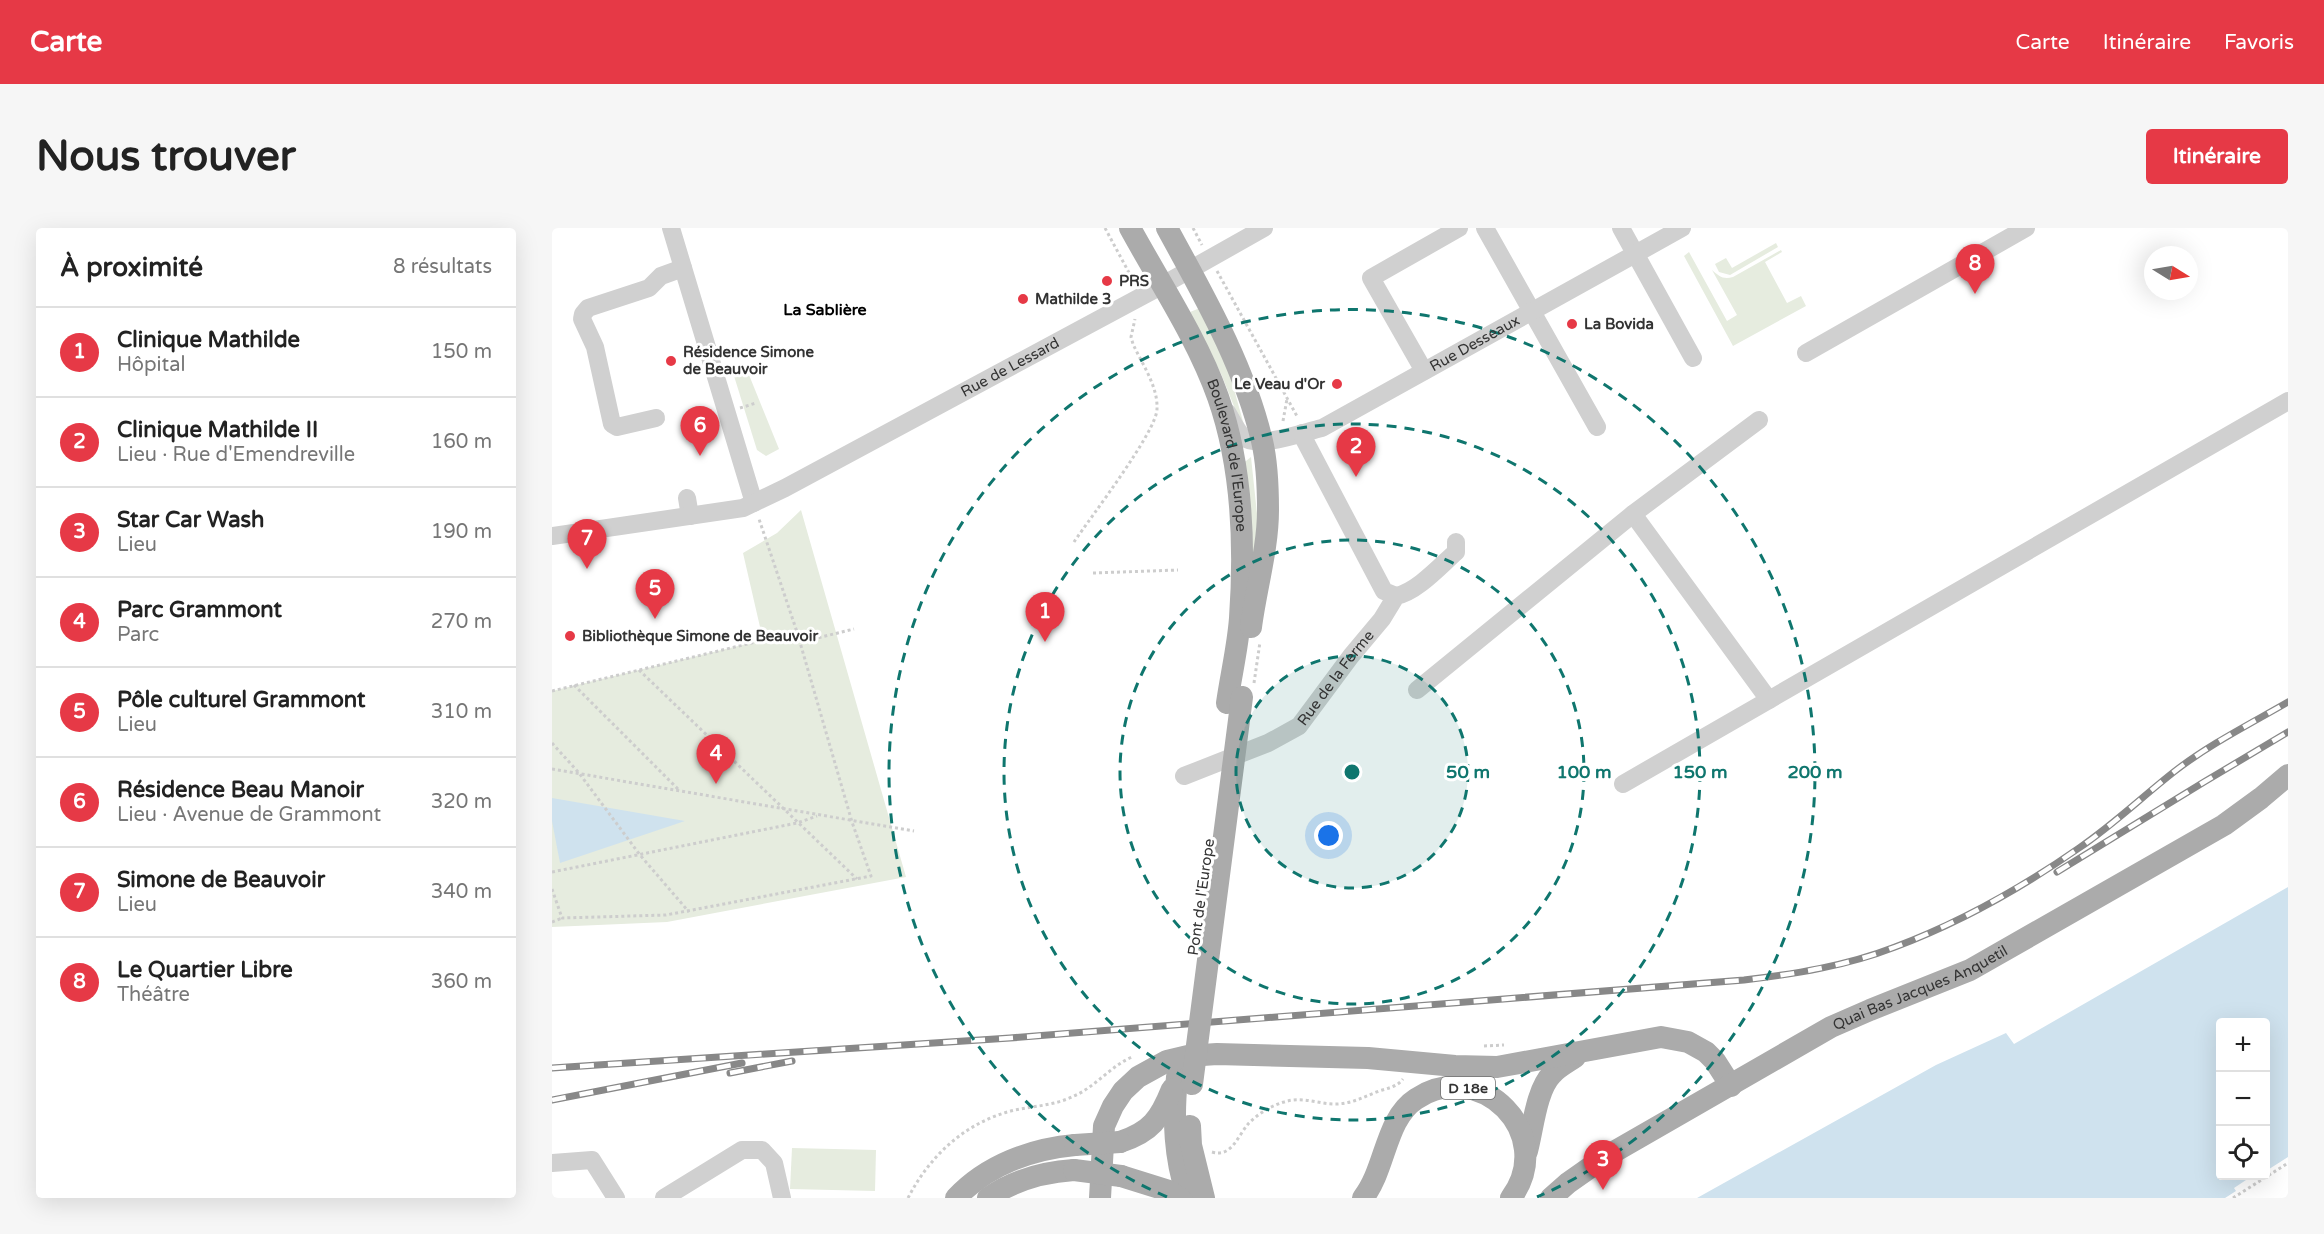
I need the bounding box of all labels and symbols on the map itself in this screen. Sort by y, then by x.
pin: 8 [1956,244,1994,294]
north arrow [2144,246,2198,300]
place label: PRS [1119,272,1149,290]
marker: PRS [1100,274,1114,288]
place label: Mathilde 3 [1035,290,1111,308]
marker: Mathilde 3 [1016,292,1030,306]
district label: La Sablière [783,300,867,320]
street label: Rue Desseaux [1427,311,1523,375]
place label: La Bovida [1584,315,1654,333]
marker: La Bovida [1565,317,1579,331]
street label: Rue de Lessard [958,333,1062,401]
place label: Résidence Simone de Beauvoir [683,343,814,378]
marker: Résidence Simone de Beauvoir [664,354,678,368]
place label: Le Veau d'Or [1234,375,1325,393]
street label: Boulevard de l'Europe [1203,376,1250,532]
marker: Le Veau d'Or [1330,377,1344,391]
pin: 6 [680,406,720,456]
pin: 2 [1336,428,1376,477]
pin: 7 [567,520,606,569]
pin: 5 [636,570,674,619]
pin: 1 [1026,592,1064,642]
place label: Bibliothèque Simone de Beauvoir [582,627,818,646]
street label: Rue de la Ferme [1293,627,1378,729]
marker: Bibliothèque Simone de Beauvoir [563,629,577,643]
pin: 4 [696,734,736,784]
text: 50 m [1446,761,1490,783]
text: 100 m [1556,761,1612,783]
text: 150 m [1672,761,1728,783]
text: 200 m [1787,761,1843,783]
centre of rings [1342,762,1362,782]
your location [1314,821,1343,850]
street label: Pont de l'Europe [1184,838,1218,956]
street label: Quai Bas Jacques Anquetil [1830,941,2011,1034]
road number: D 18e [1441,1077,1495,1099]
pin: 3 [1584,1140,1622,1190]

